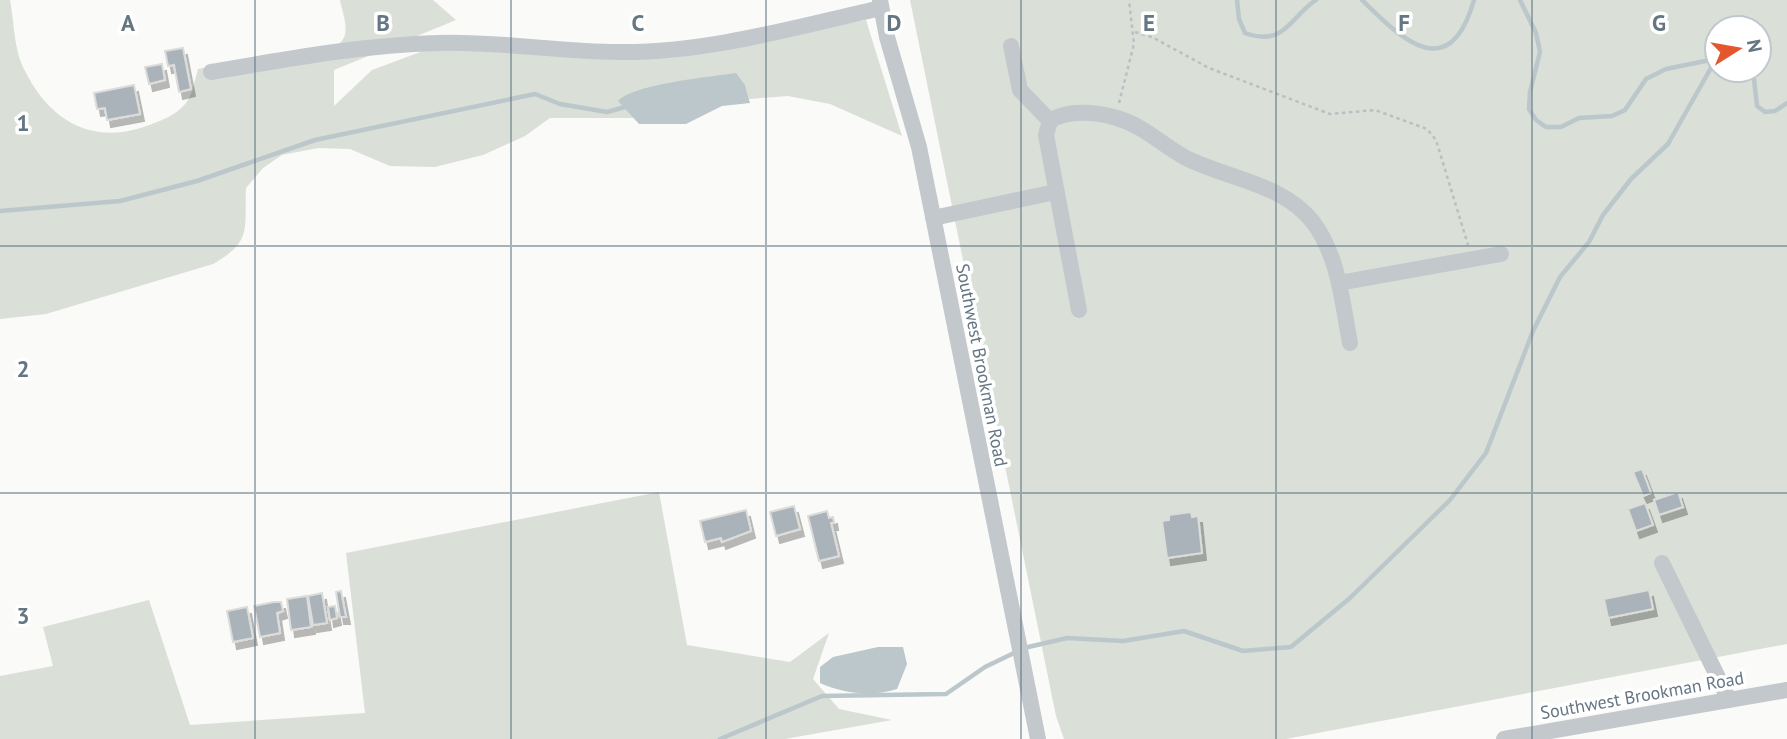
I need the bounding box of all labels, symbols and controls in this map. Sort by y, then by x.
text: A [121,8,135,37]
text: B [376,8,390,37]
text: C [632,8,645,37]
text: D [887,8,901,37]
text: E [1143,8,1155,37]
text: F [1398,8,1410,37]
text: G [1652,8,1666,37]
north arrow [1703,14,1773,84]
text: N [1742,37,1768,54]
text: 1 [16,108,30,137]
street label: Southwest Brookman Road [951,262,1013,468]
text: 2 [16,354,30,383]
text: 3 [16,601,30,630]
street label: Southwest Brookman Road [1538,666,1746,724]

